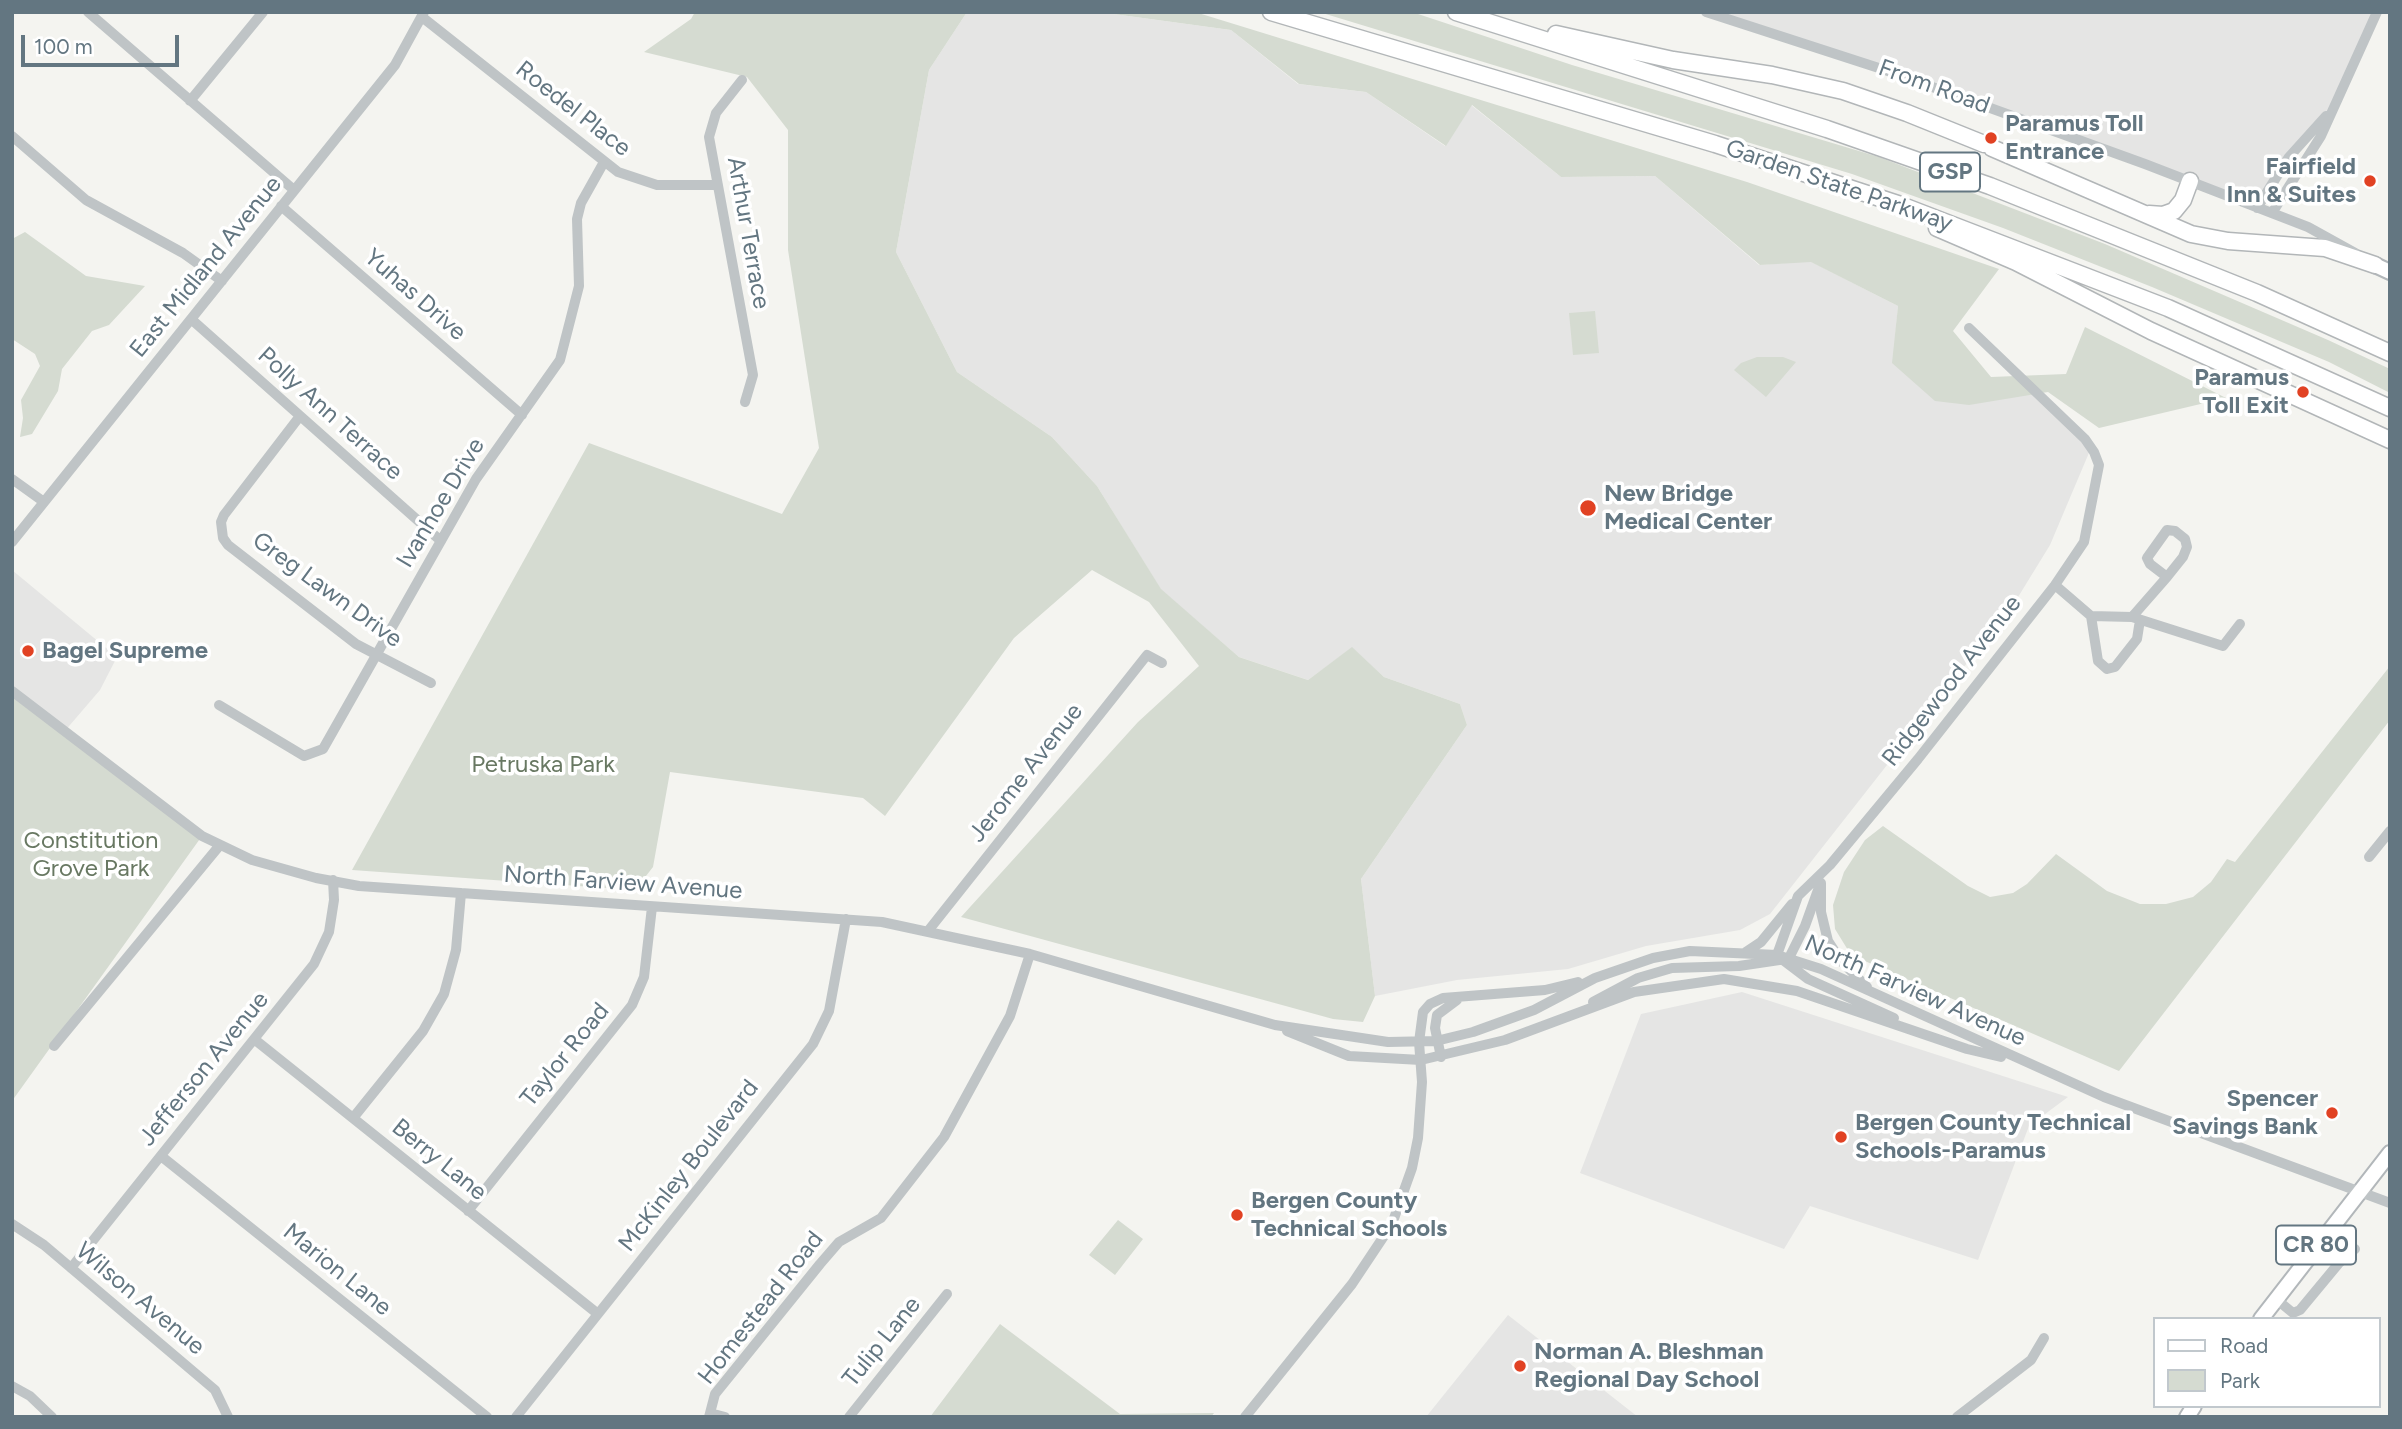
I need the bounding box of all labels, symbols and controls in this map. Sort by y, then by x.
scale bar [24,21,182,65]
text: 100 m [34,34,93,59]
street label: From Road [1874,54,1994,120]
street label: Roedel Place [510,55,636,163]
place label: Paramus Toll Entrance [2005,110,2144,166]
marker: Paramus Toll Entrance [1983,130,1999,146]
street label: Garden State Parkway [1722,134,1956,238]
road number: GSP [1920,153,1980,192]
place label: Fairfield Inn & Suites [2226,153,2356,209]
street label: Arthur Terrace [720,155,776,311]
street label: East Midland Avenue [124,171,288,363]
marker: Fairfield Inn & Suites [2362,173,2378,189]
street label: Yuhas Drive [358,243,472,347]
street label: Polly Ann Terrace [252,341,408,487]
place label: Paramus Toll Exit [2194,364,2289,420]
marker: Paramus Toll Exit [2295,384,2311,400]
street label: Ivanhoe Drive [391,433,491,573]
place label: New Bridge Medical Center [1604,480,1772,536]
marker: New Bridge Medical Center [1578,498,1598,518]
street label: Greg Lawn Drive [247,526,407,654]
street label: Ridgewood Avenue [1876,590,2028,772]
place label: Bagel Supreme [42,637,208,665]
marker: Bagel Supreme [20,643,36,659]
street label: Jerome Avenue [963,698,1089,848]
park label: Petruska Park [471,751,615,779]
park label: Constitution Grove Park [24,827,158,883]
street label: North Farview Avenue [503,860,743,906]
street label: North Farview Avenue [1800,929,2030,1053]
street label: Jefferson Avenue [133,986,275,1152]
street label: Taylor Road [514,997,616,1113]
street label: McKinley Boulevard [613,1074,765,1258]
place label: Spencer Savings Bank [2172,1085,2318,1141]
marker: Spencer Savings Bank [2324,1105,2340,1121]
place label: Bergen County Technical Schools-Paramus [1855,1109,2131,1165]
street label: Berry Lane [386,1113,492,1207]
marker: Bergen County Technical Schools-Paramus [1833,1129,1849,1145]
place label: Bergen County Technical Schools [1251,1187,1447,1243]
marker: Bergen County Technical Schools [1229,1207,1245,1223]
street label: Marion Lane [277,1218,397,1322]
street label: Homestead Road [692,1226,830,1390]
road number: CR 80 [2276,1226,2356,1264]
street label: Wilson Avenue [70,1237,210,1361]
street label: Tulip Lane [837,1291,927,1393]
legend [2154,1317,2381,1408]
text: Road [2220,1333,2268,1358]
place label: Norman A. Bleshman Regional Day School [1534,1338,1764,1394]
marker: Norman A. Bleshman Regional Day School [1512,1358,1528,1374]
text: Park [2220,1368,2260,1393]

